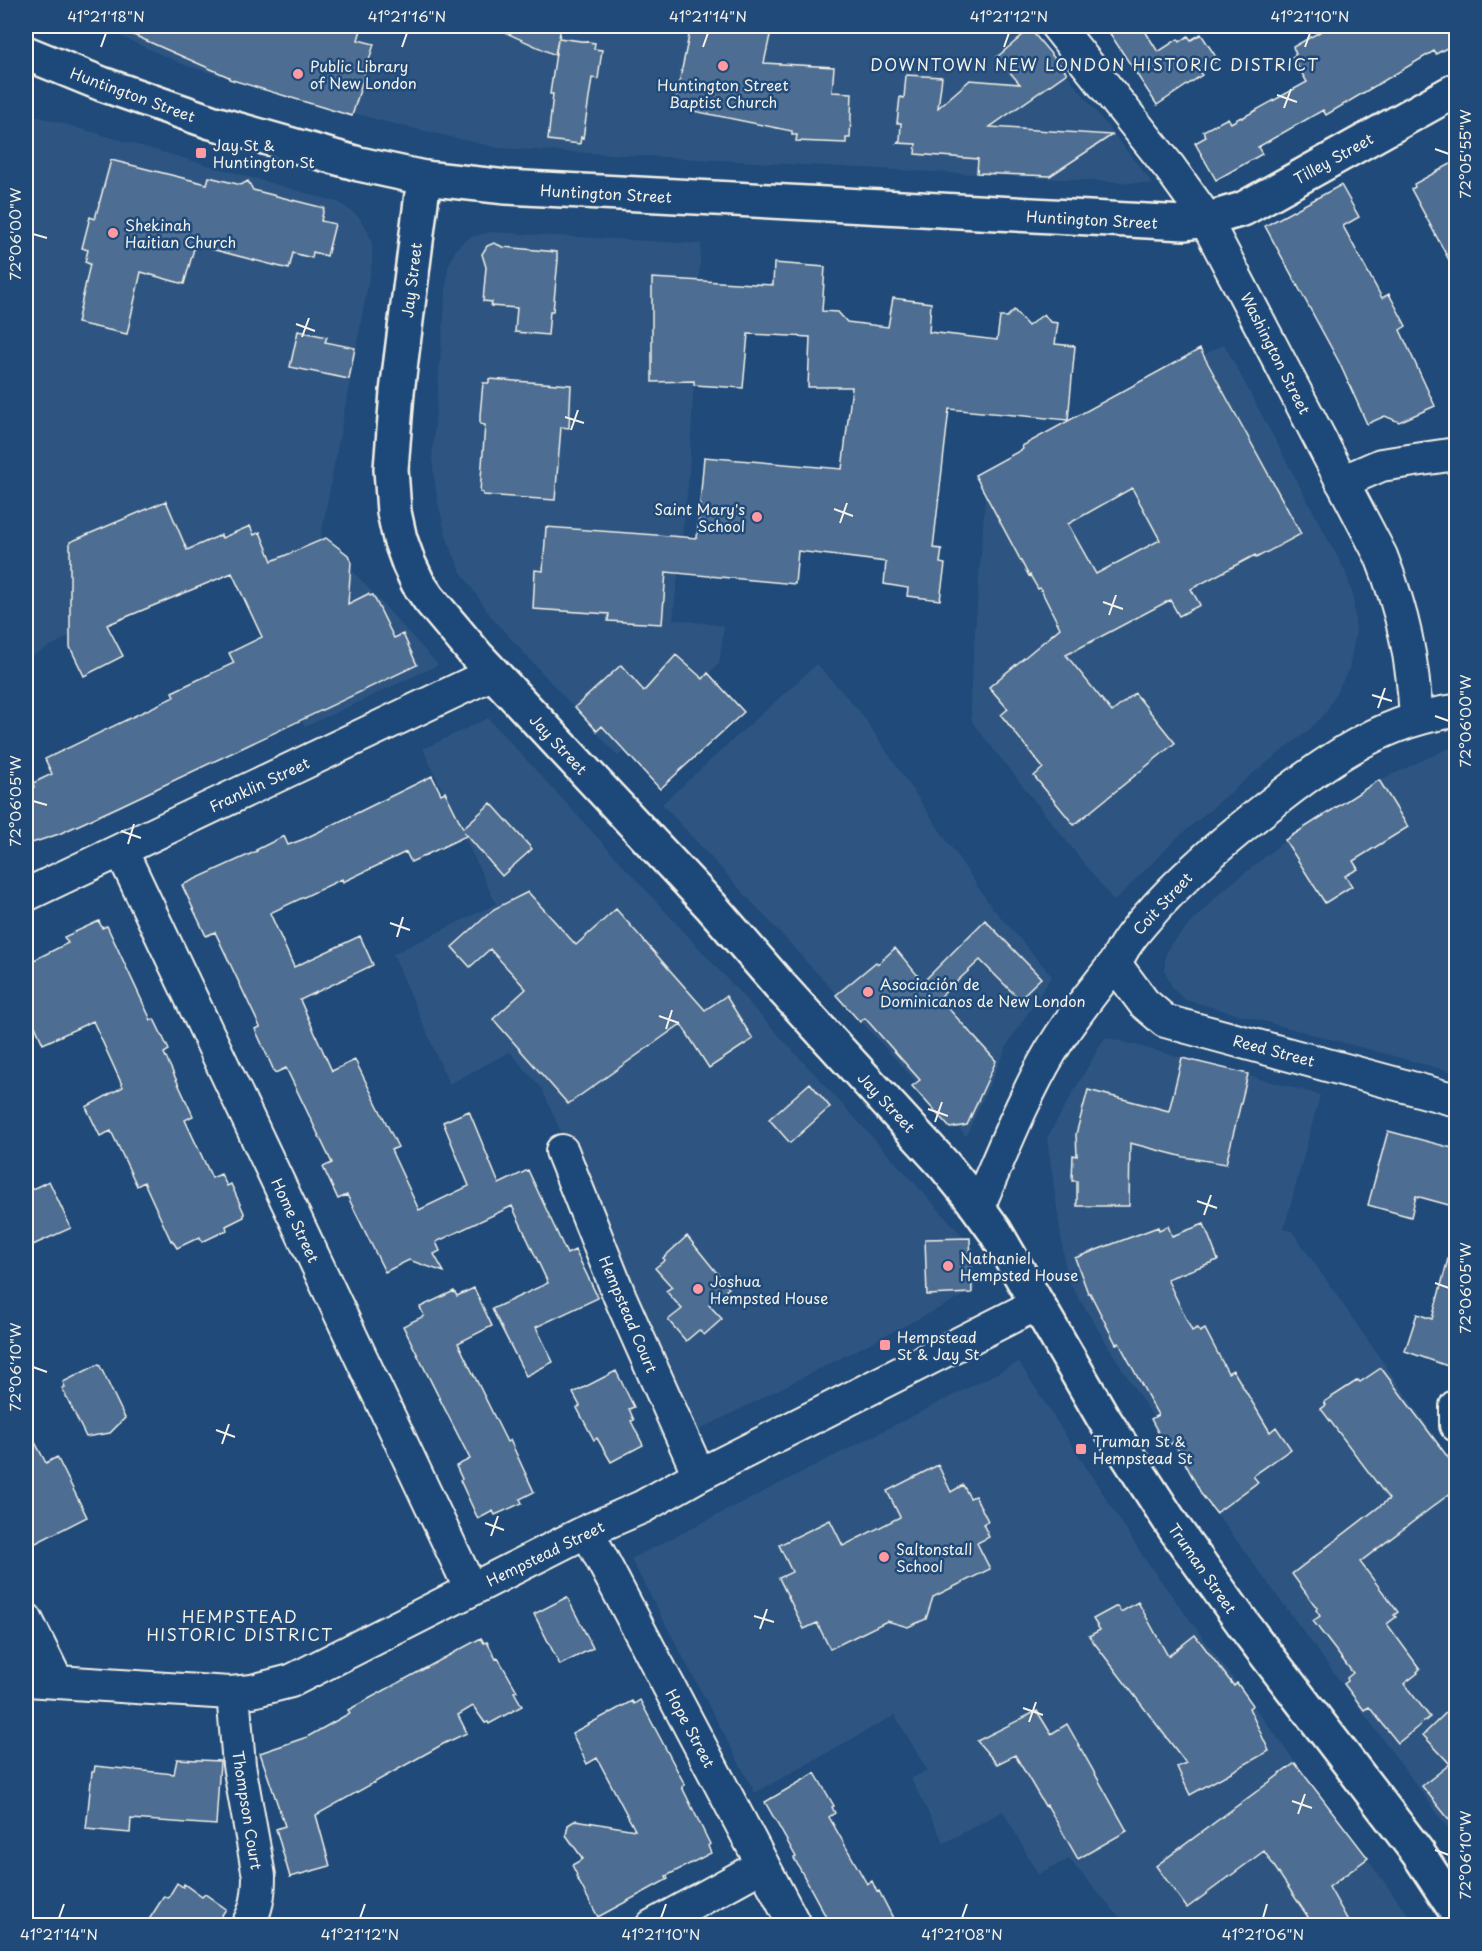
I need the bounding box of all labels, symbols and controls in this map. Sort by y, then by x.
text: 41°21'18"N [67,4,145,27]
text: 41°21'16"N [368,4,446,27]
text: 41°21'14"N [669,4,747,27]
text: 41°21'12"N [970,4,1048,27]
text: 41°21'10"N [1271,4,1349,27]
district label: DOWNTOWN NEW LONDON HISTORIC DISTRICT [870,52,1320,76]
place label: Public Library of New London [310,54,417,94]
marker: Huntington Street Baptist Church [716,59,730,73]
street label: Huntington Street [67,61,199,127]
marker: Public Library of New London [291,67,305,81]
place label: Huntington Street Baptist Church [657,73,789,113]
text: 72°05'55"W [1453,109,1476,199]
street label: Tilley Street [1289,127,1377,189]
place label: Jay St & Huntington St [213,133,315,173]
marker: Jay St & Huntington St [194,146,208,160]
street label: Huntington Street [540,178,672,208]
text: 72°06'00"W [3,187,26,280]
street label: Huntington Street [1026,204,1158,234]
place label: Shekinah Haitian Church [125,213,236,253]
marker: Shekinah Haitian Church [106,226,120,240]
street label: Jay Street [395,241,427,319]
street label: Washington Street [1235,288,1317,418]
place label: Saint Mary's School [654,497,745,537]
marker: Saint Mary's School [750,510,764,524]
text: 72°06'00"W [1453,674,1476,767]
street label: Jay Street [525,709,593,779]
street label: Franklin Street [205,751,313,817]
text: 72°06'05"W [3,755,26,847]
street label: Coit Street [1127,867,1197,939]
place label: Asociación de Dominicanos de New London [880,972,1086,1012]
marker: Asociación de Dominicanos de New London [861,985,875,999]
street label: Reed Street [1231,1028,1317,1072]
street label: Jay Street [853,1067,921,1137]
street label: Home Street [266,1174,326,1266]
text: 72°06'05"W [1453,1242,1476,1334]
place label: Nathaniel Hempsted House [960,1246,1078,1286]
street label: Hempstead Court [594,1252,664,1376]
marker: Nathaniel Hempsted House [941,1259,955,1273]
place label: Joshua Hempsted House [710,1269,828,1309]
marker: Joshua Hempsted House [691,1282,705,1296]
text: 72°06'10"W [3,1322,26,1411]
place label: Hempstead St & Jay St [897,1325,979,1365]
marker: Hempstead St & Jay St [878,1338,892,1352]
place label: Truman St & Hempstead St [1093,1429,1193,1469]
marker: Truman St & Hempstead St [1074,1442,1088,1456]
street label: Hempstead Street [482,1514,608,1592]
street label: Truman Street [1163,1518,1243,1618]
place label: Saltonstall School [896,1537,972,1577]
marker: Saltonstall School [877,1550,891,1564]
district label: HEMPSTEAD HISTORIC DISTRICT [146,1604,334,1646]
street label: Hope Street [661,1685,721,1771]
street label: Thompson Court [227,1749,269,1871]
text: 72°06'10"W [1453,1810,1476,1899]
text: 41°21'14"N [20,1922,98,1945]
text: 41°21'12"N [321,1922,399,1945]
text: 41°21'10"N [622,1922,700,1945]
text: 41°21'08"N [921,1922,1003,1945]
text: 41°21'06"N [1222,1922,1304,1945]

